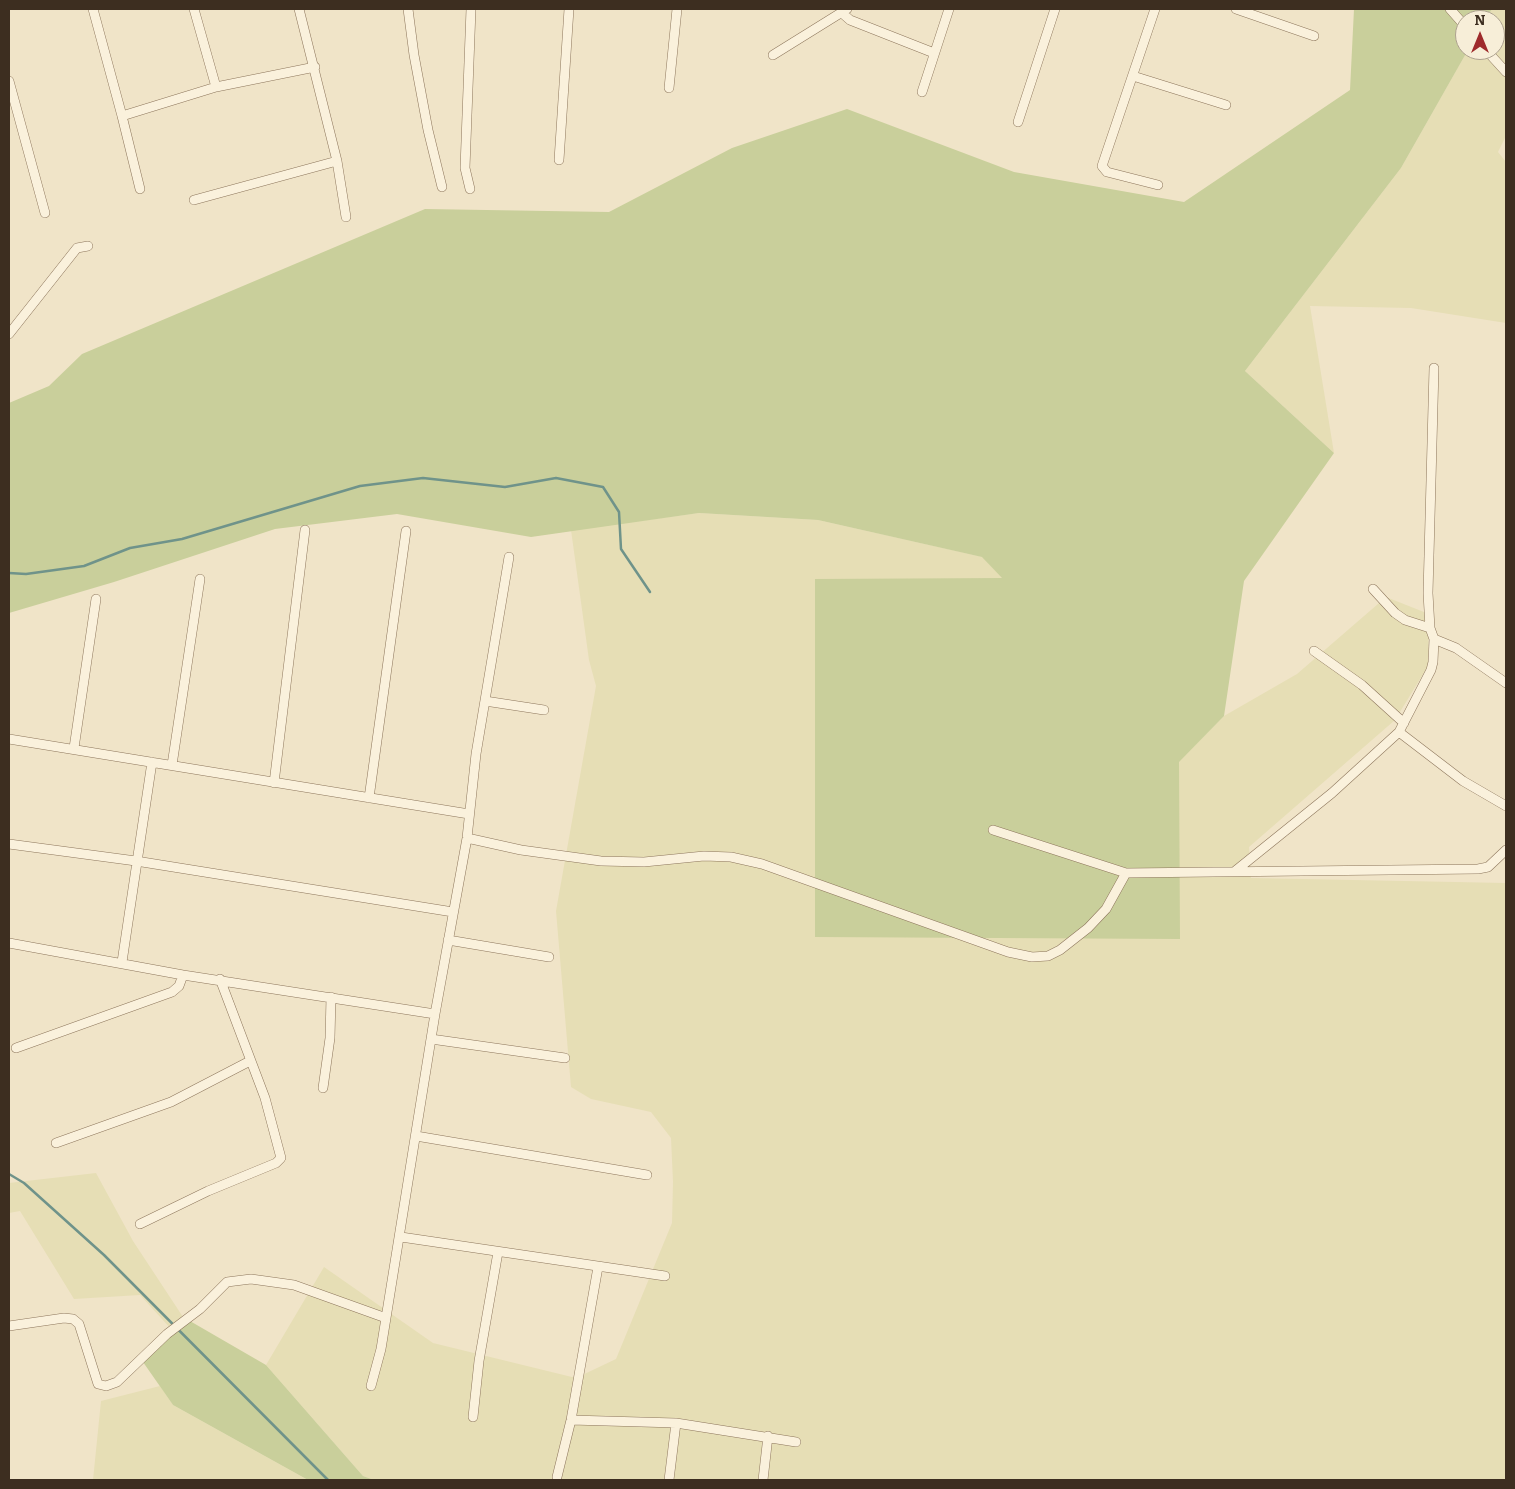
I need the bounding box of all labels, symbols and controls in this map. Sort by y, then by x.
north arrow [1455,10,1505,60]
text: N [1475,12,1485,29]

